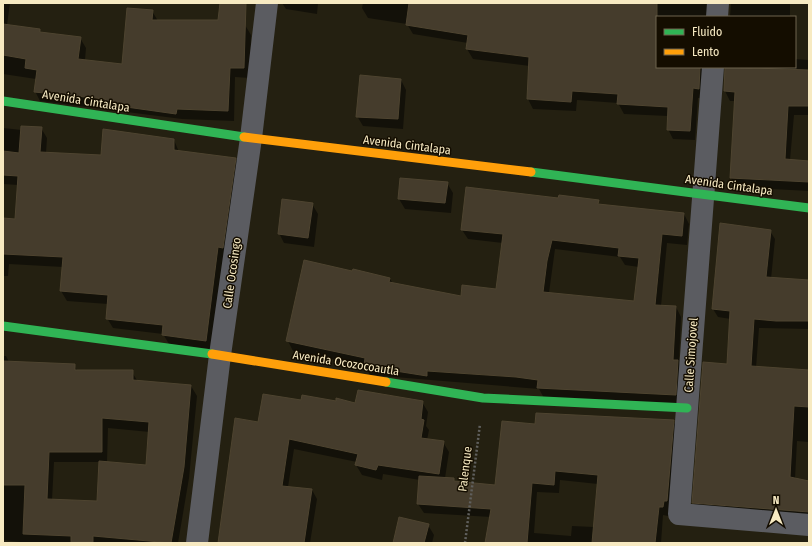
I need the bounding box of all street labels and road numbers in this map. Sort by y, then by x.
street label: Avenida Cintalapa [41,87,131,115]
street label: Avenida Cintalapa [362,133,452,157]
street label: Avenida Cintalapa [684,172,774,198]
street label: Calle Ocosingo [220,236,244,310]
street label: Calle Simojovel [681,317,701,393]
street label: Avenida Ocozocoautla [292,348,400,378]
street label: Palenque [455,446,475,492]

